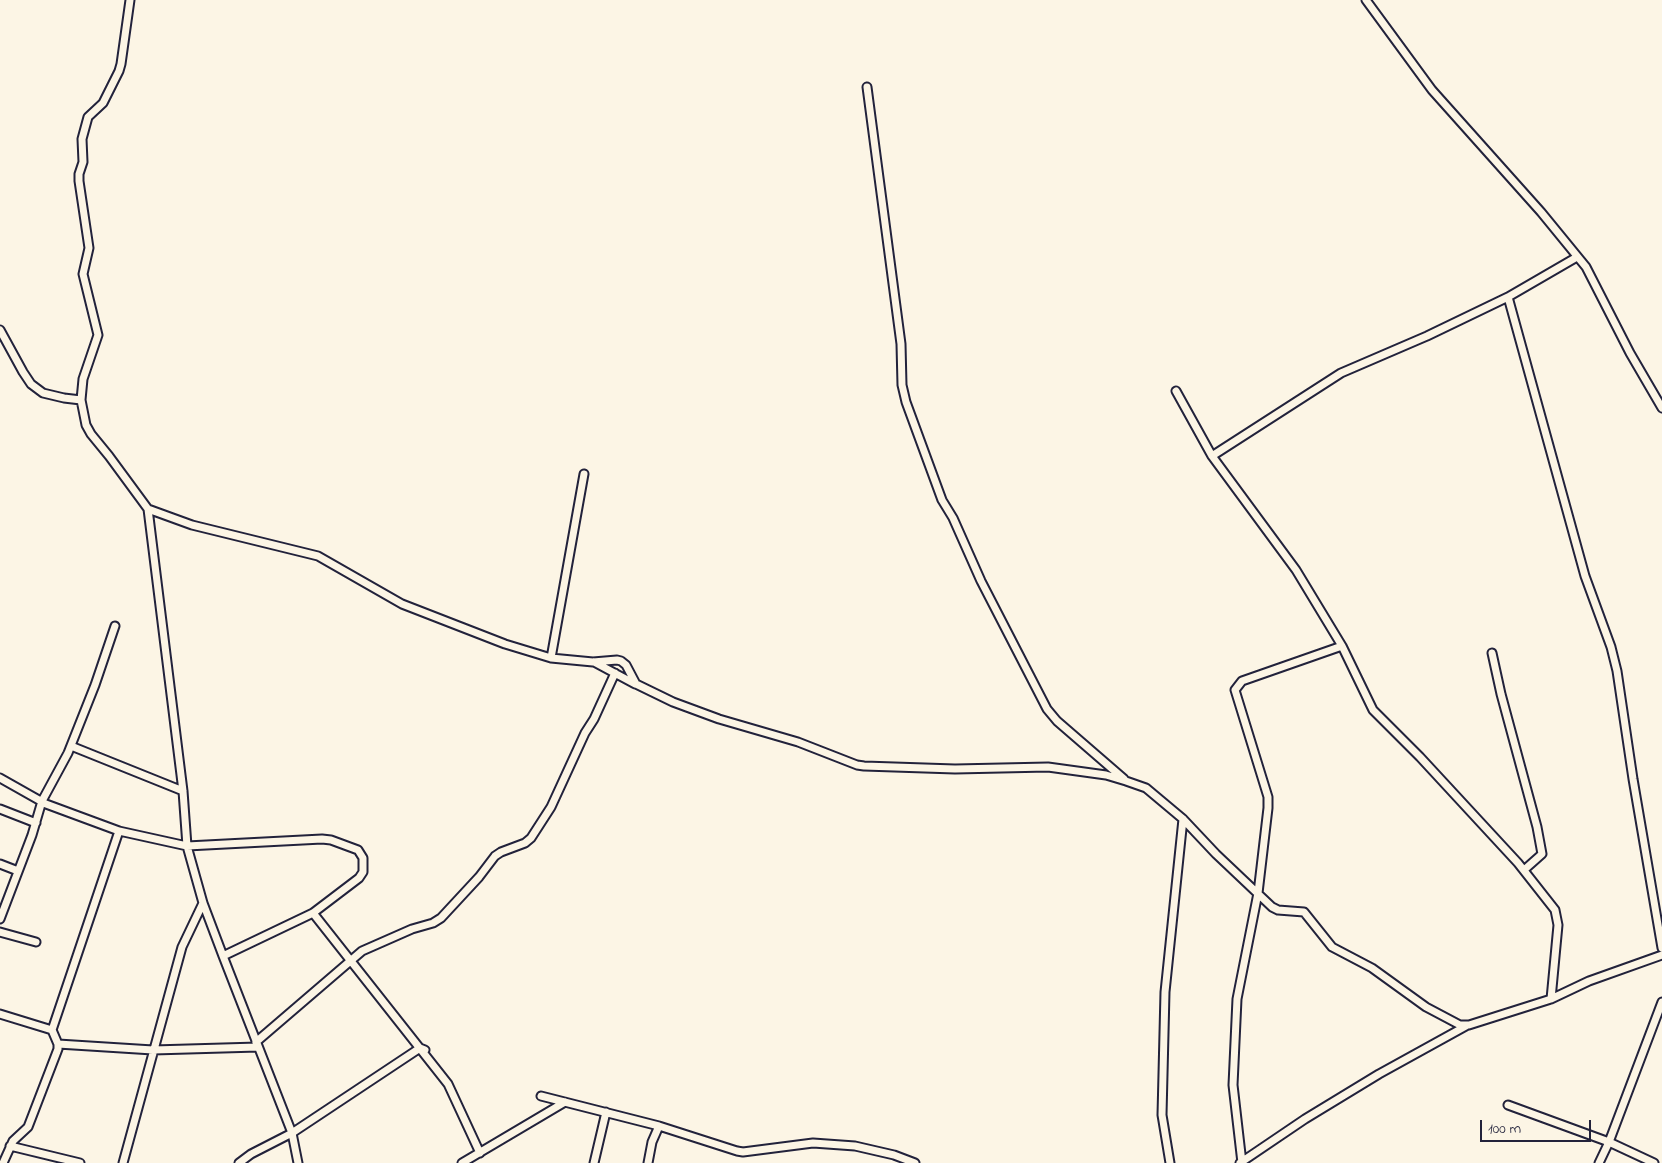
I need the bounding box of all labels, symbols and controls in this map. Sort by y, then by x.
scale bar [1482,1110,1593,1142]
text: 100 m [1488,1118,1521,1140]

